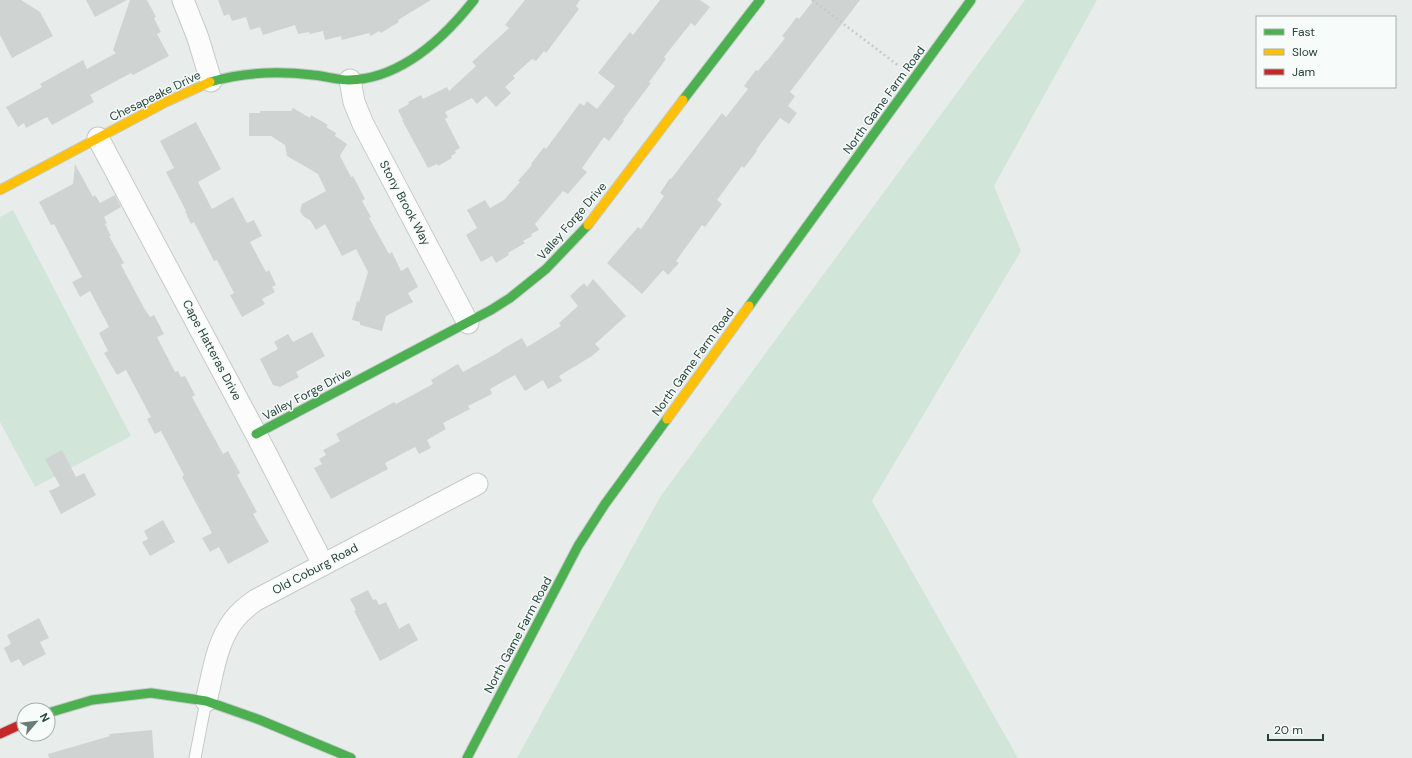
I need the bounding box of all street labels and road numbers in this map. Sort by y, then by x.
street label: North Game Farm Road [839,43,929,157]
street label: Chesapeake Drive [107,67,204,125]
street label: Stony Brook Way [376,158,434,249]
street label: Valley Forge Drive [534,179,610,263]
street label: Cape Hatteras Drive [179,297,245,403]
street label: North Game Farm Road [648,305,738,419]
street label: Valley Forge Drive [260,364,354,424]
street label: Old Coburg Road [269,540,361,598]
street label: North Game Farm Road [480,574,556,696]

